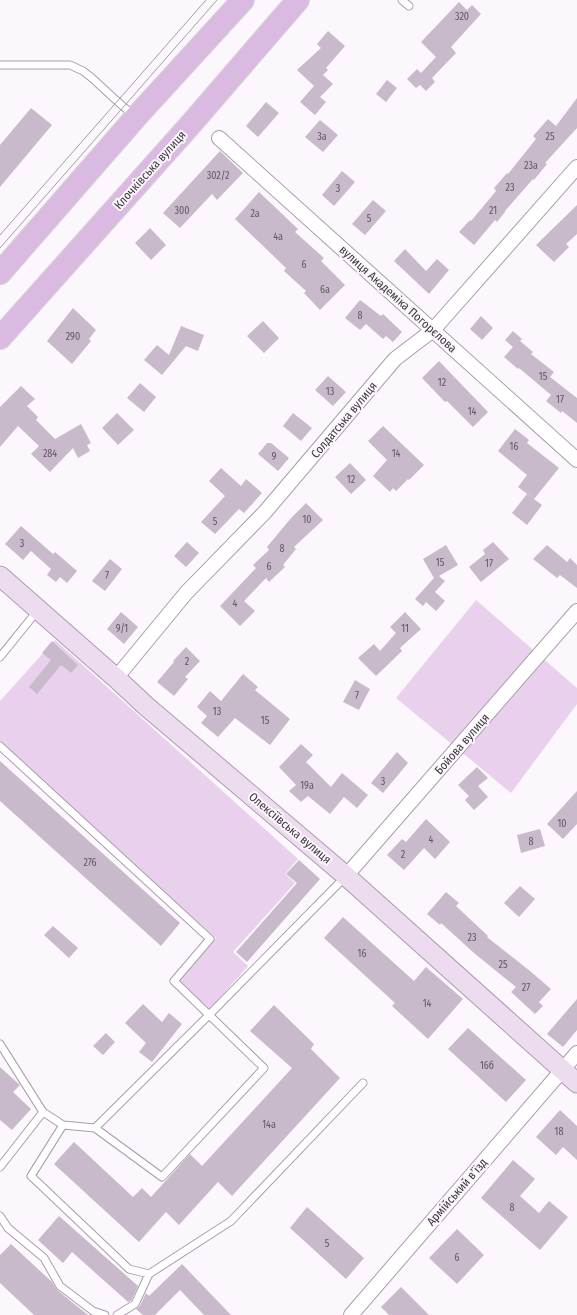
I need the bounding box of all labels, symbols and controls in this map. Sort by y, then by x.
house number: 320 [455,11,469,23]
street label: Клочківська вулиця [111,128,189,212]
house number: 3а [317,131,327,143]
house number: 25 [546,131,555,143]
house number: 23а [524,160,538,172]
house number: 302/2 [207,170,230,182]
house number: 23 [506,182,515,194]
house number: 3 [336,183,341,195]
house number: 300 [175,205,189,217]
house number: 21 [489,205,497,217]
house number: 2а [250,208,260,220]
house number: 5 [367,213,372,225]
house number: 4а [273,231,283,243]
street label: вулиця Академіка Погорєлова [336,243,460,355]
house number: 6 [302,259,307,271]
house number: 6а [320,284,330,296]
house number: 8 [358,310,363,322]
house number: 290 [66,331,80,343]
house number: 15 [539,371,548,383]
house number: 12 [438,377,447,389]
street label: Солдатська вулиця [308,379,380,461]
house number: 13 [326,386,335,398]
house number: 17 [556,394,564,406]
house number: 14 [468,406,477,418]
house number: 16 [510,441,518,453]
house number: 284 [43,448,57,460]
house number: 14 [392,448,401,460]
house number: 9 [272,451,277,463]
house number: 12 [347,474,356,486]
house number: 10 [302,514,312,526]
house number: 5 [213,516,218,528]
house number: 3 [20,538,25,550]
house number: 8 [280,543,285,555]
house number: 15 [436,557,445,569]
house number: 17 [485,558,493,570]
house number: 6 [267,561,272,573]
house number: 7 [105,570,109,582]
house number: 4 [233,598,238,610]
house number: 9/1 [116,623,128,635]
house number: 11 [401,623,409,635]
house number: 2 [185,656,190,668]
house number: 7 [355,690,359,702]
house number: 13 [213,706,222,718]
street label: Бойова вулиця [432,711,492,777]
house number: 15 [261,715,270,727]
house number: 3 [381,776,386,788]
house number: 19а [300,780,314,792]
street label: Олексіївська вулиця [246,789,334,867]
house number: 10 [557,818,567,830]
house number: 4 [429,834,434,846]
house number: 8 [529,836,534,848]
house number: 2 [401,849,406,861]
house number: 276 [83,857,97,869]
house number: 23 [468,932,477,944]
house number: 16 [358,948,366,960]
house number: 25 [499,959,508,971]
house number: 27 [522,982,530,994]
house number: 14 [423,998,432,1010]
house number: 16б [480,1060,494,1072]
house number: 14а [262,1119,276,1131]
house number: 18 [555,1126,563,1138]
street label: Армійський в’їзд [424,1155,490,1229]
house number: 8 [510,1202,515,1214]
house number: 5 [325,1238,330,1250]
house number: 6 [455,1252,460,1264]

